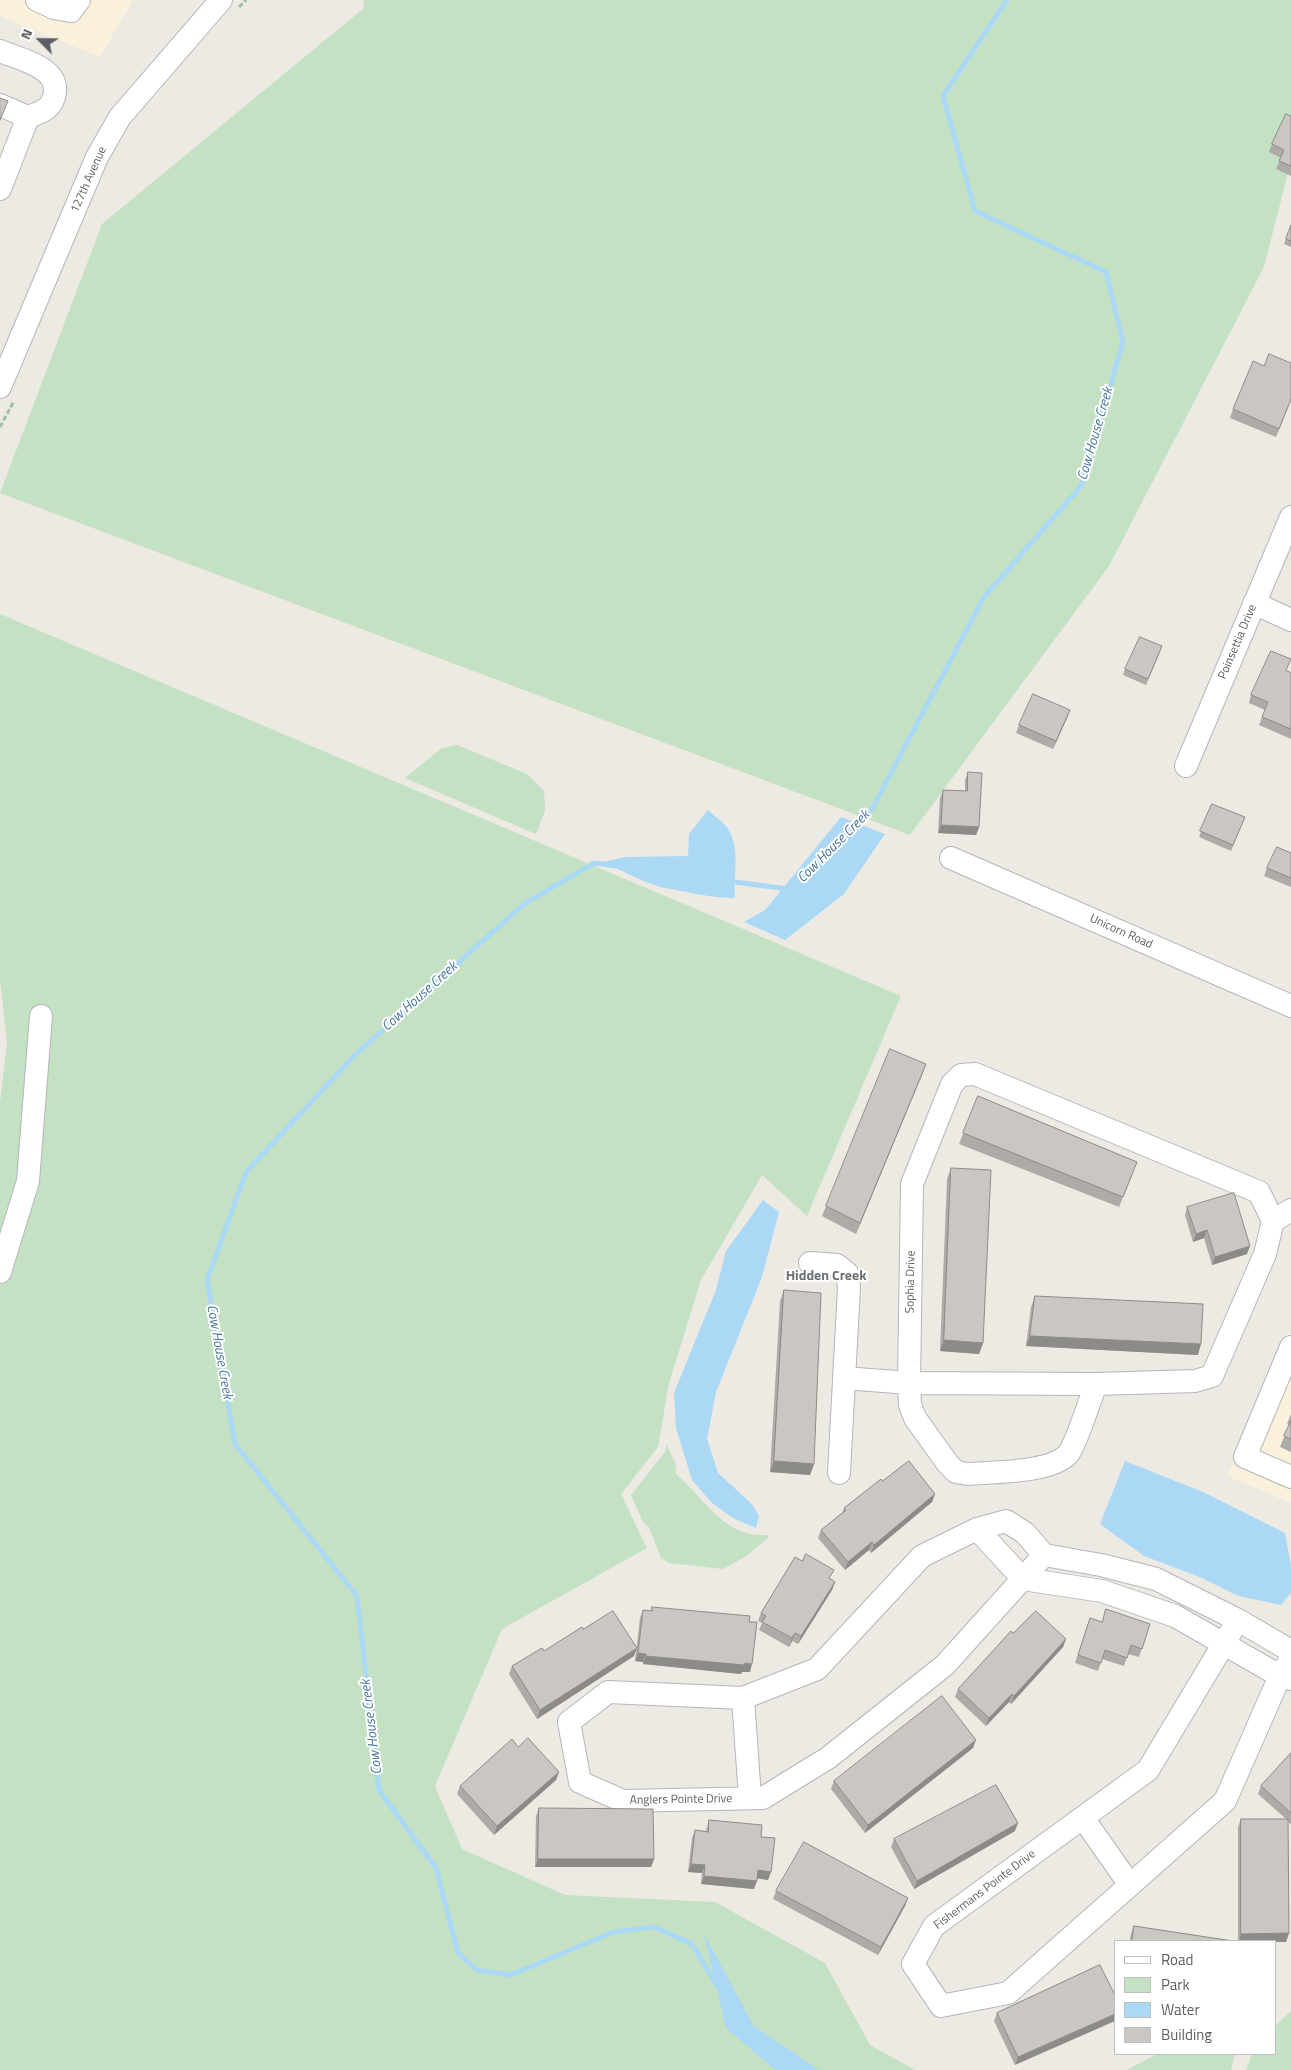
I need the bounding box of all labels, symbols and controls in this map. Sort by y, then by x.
north arrow [15,15,65,65]
text: N [14,25,37,43]
street label: 127th Avenue [68,145,110,215]
water label: Cow House Creek [1075,386,1117,482]
street label: Poinsettia Drive [1216,602,1260,682]
water label: Cow House Creek [794,807,874,887]
street label: Unicorn Road [1087,912,1155,952]
water label: Cow House Creek [379,959,461,1035]
street label: Sophia Drive [903,1250,919,1314]
district label: Hidden Creek [786,1269,866,1285]
water label: Cow House Creek [202,1303,236,1401]
water label: Cow House Creek [358,1679,386,1775]
street label: Anglers Pointe Drive [630,1792,732,1808]
street label: Fishermans Pointe Drive [931,1847,1039,1933]
legend [1114,1940,1276,2055]
text: Road [1161,1948,1193,1971]
text: Park [1161,1973,1190,1996]
text: Water [1161,1998,1200,2021]
text: Building [1161,2023,1212,2046]

